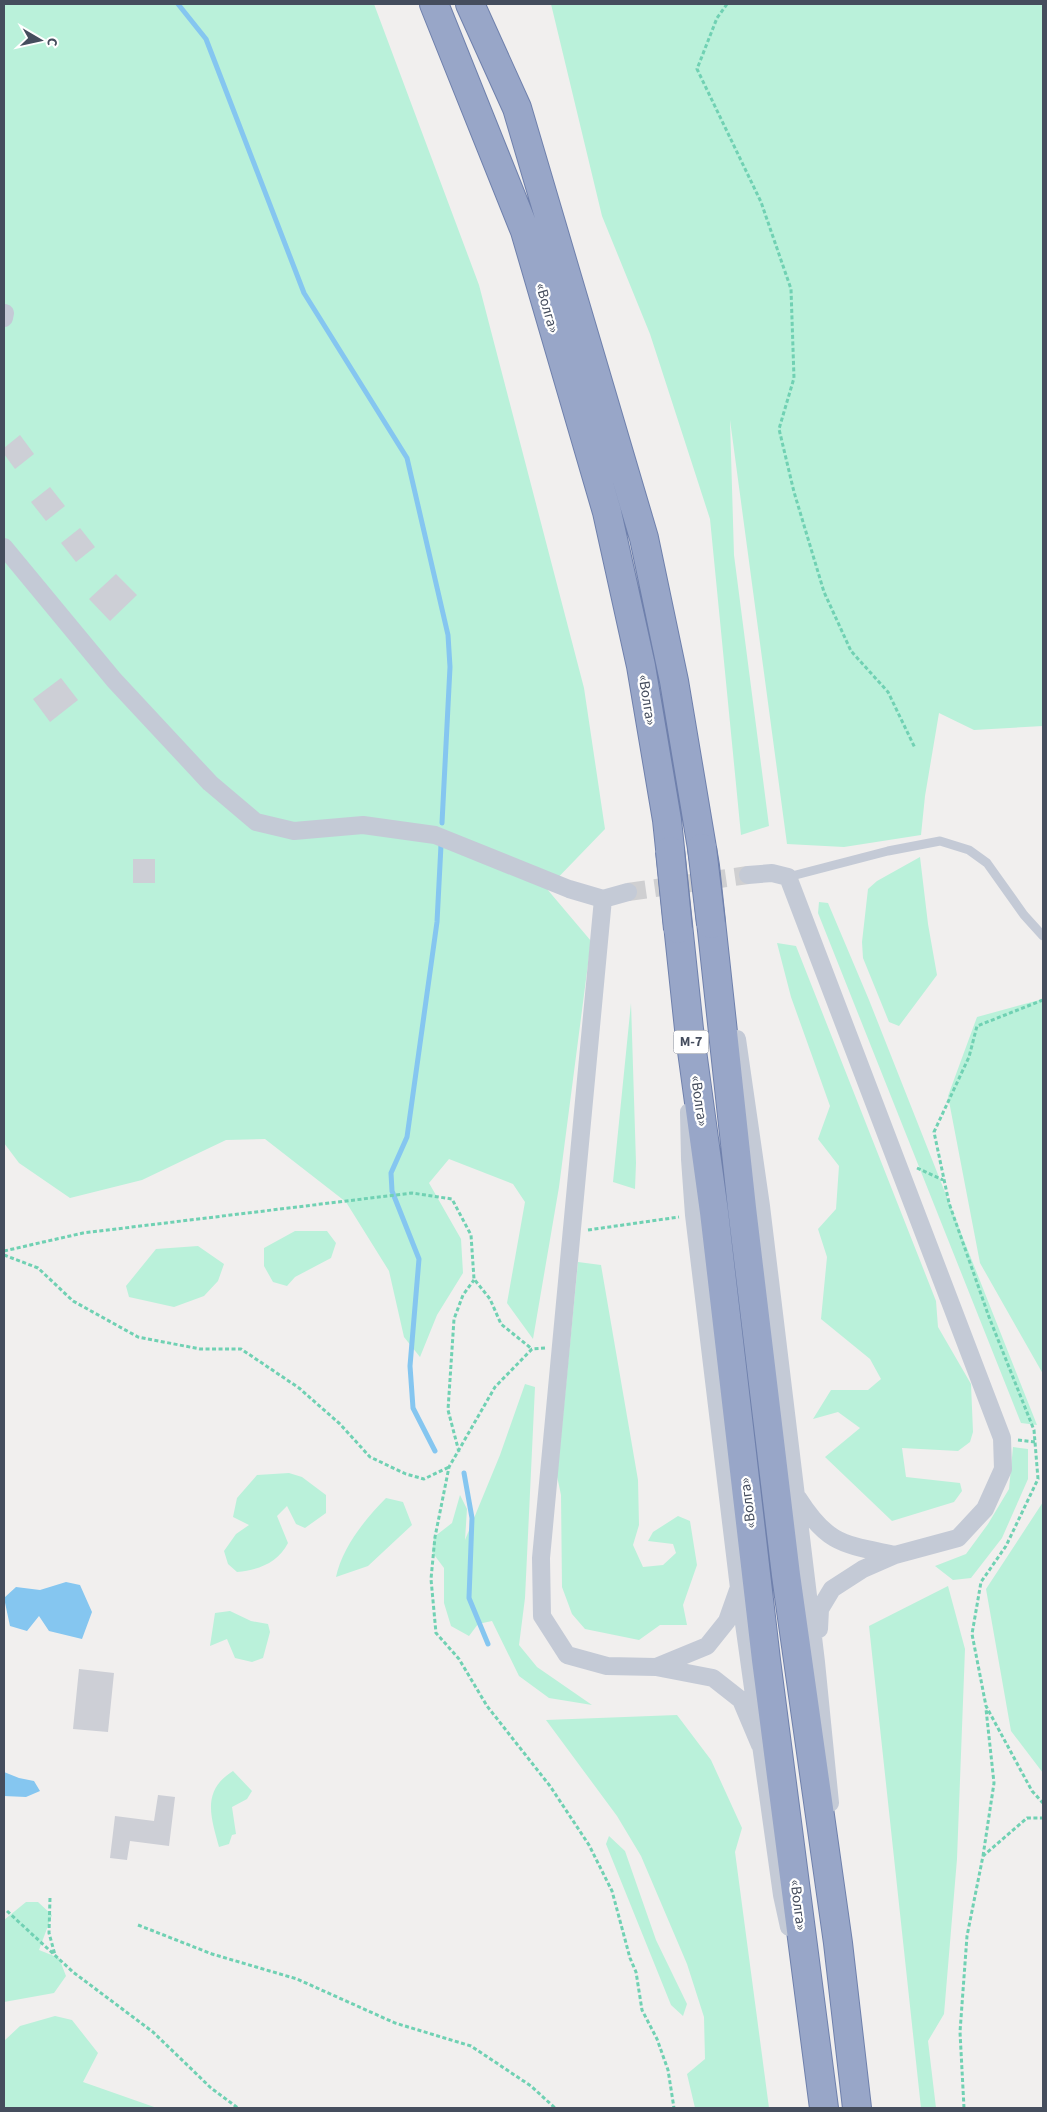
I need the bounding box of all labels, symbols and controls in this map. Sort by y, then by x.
north arrow [15,15,65,65]
text: С [41,36,62,47]
street label: «Волга» [530,281,564,335]
street label: «Волга» [633,673,661,727]
road number: М-7 [674,1030,708,1054]
street label: «Волга» [685,1074,713,1128]
street label: «Волга» [734,1476,762,1530]
street label: «Волга» [784,1878,812,1932]

